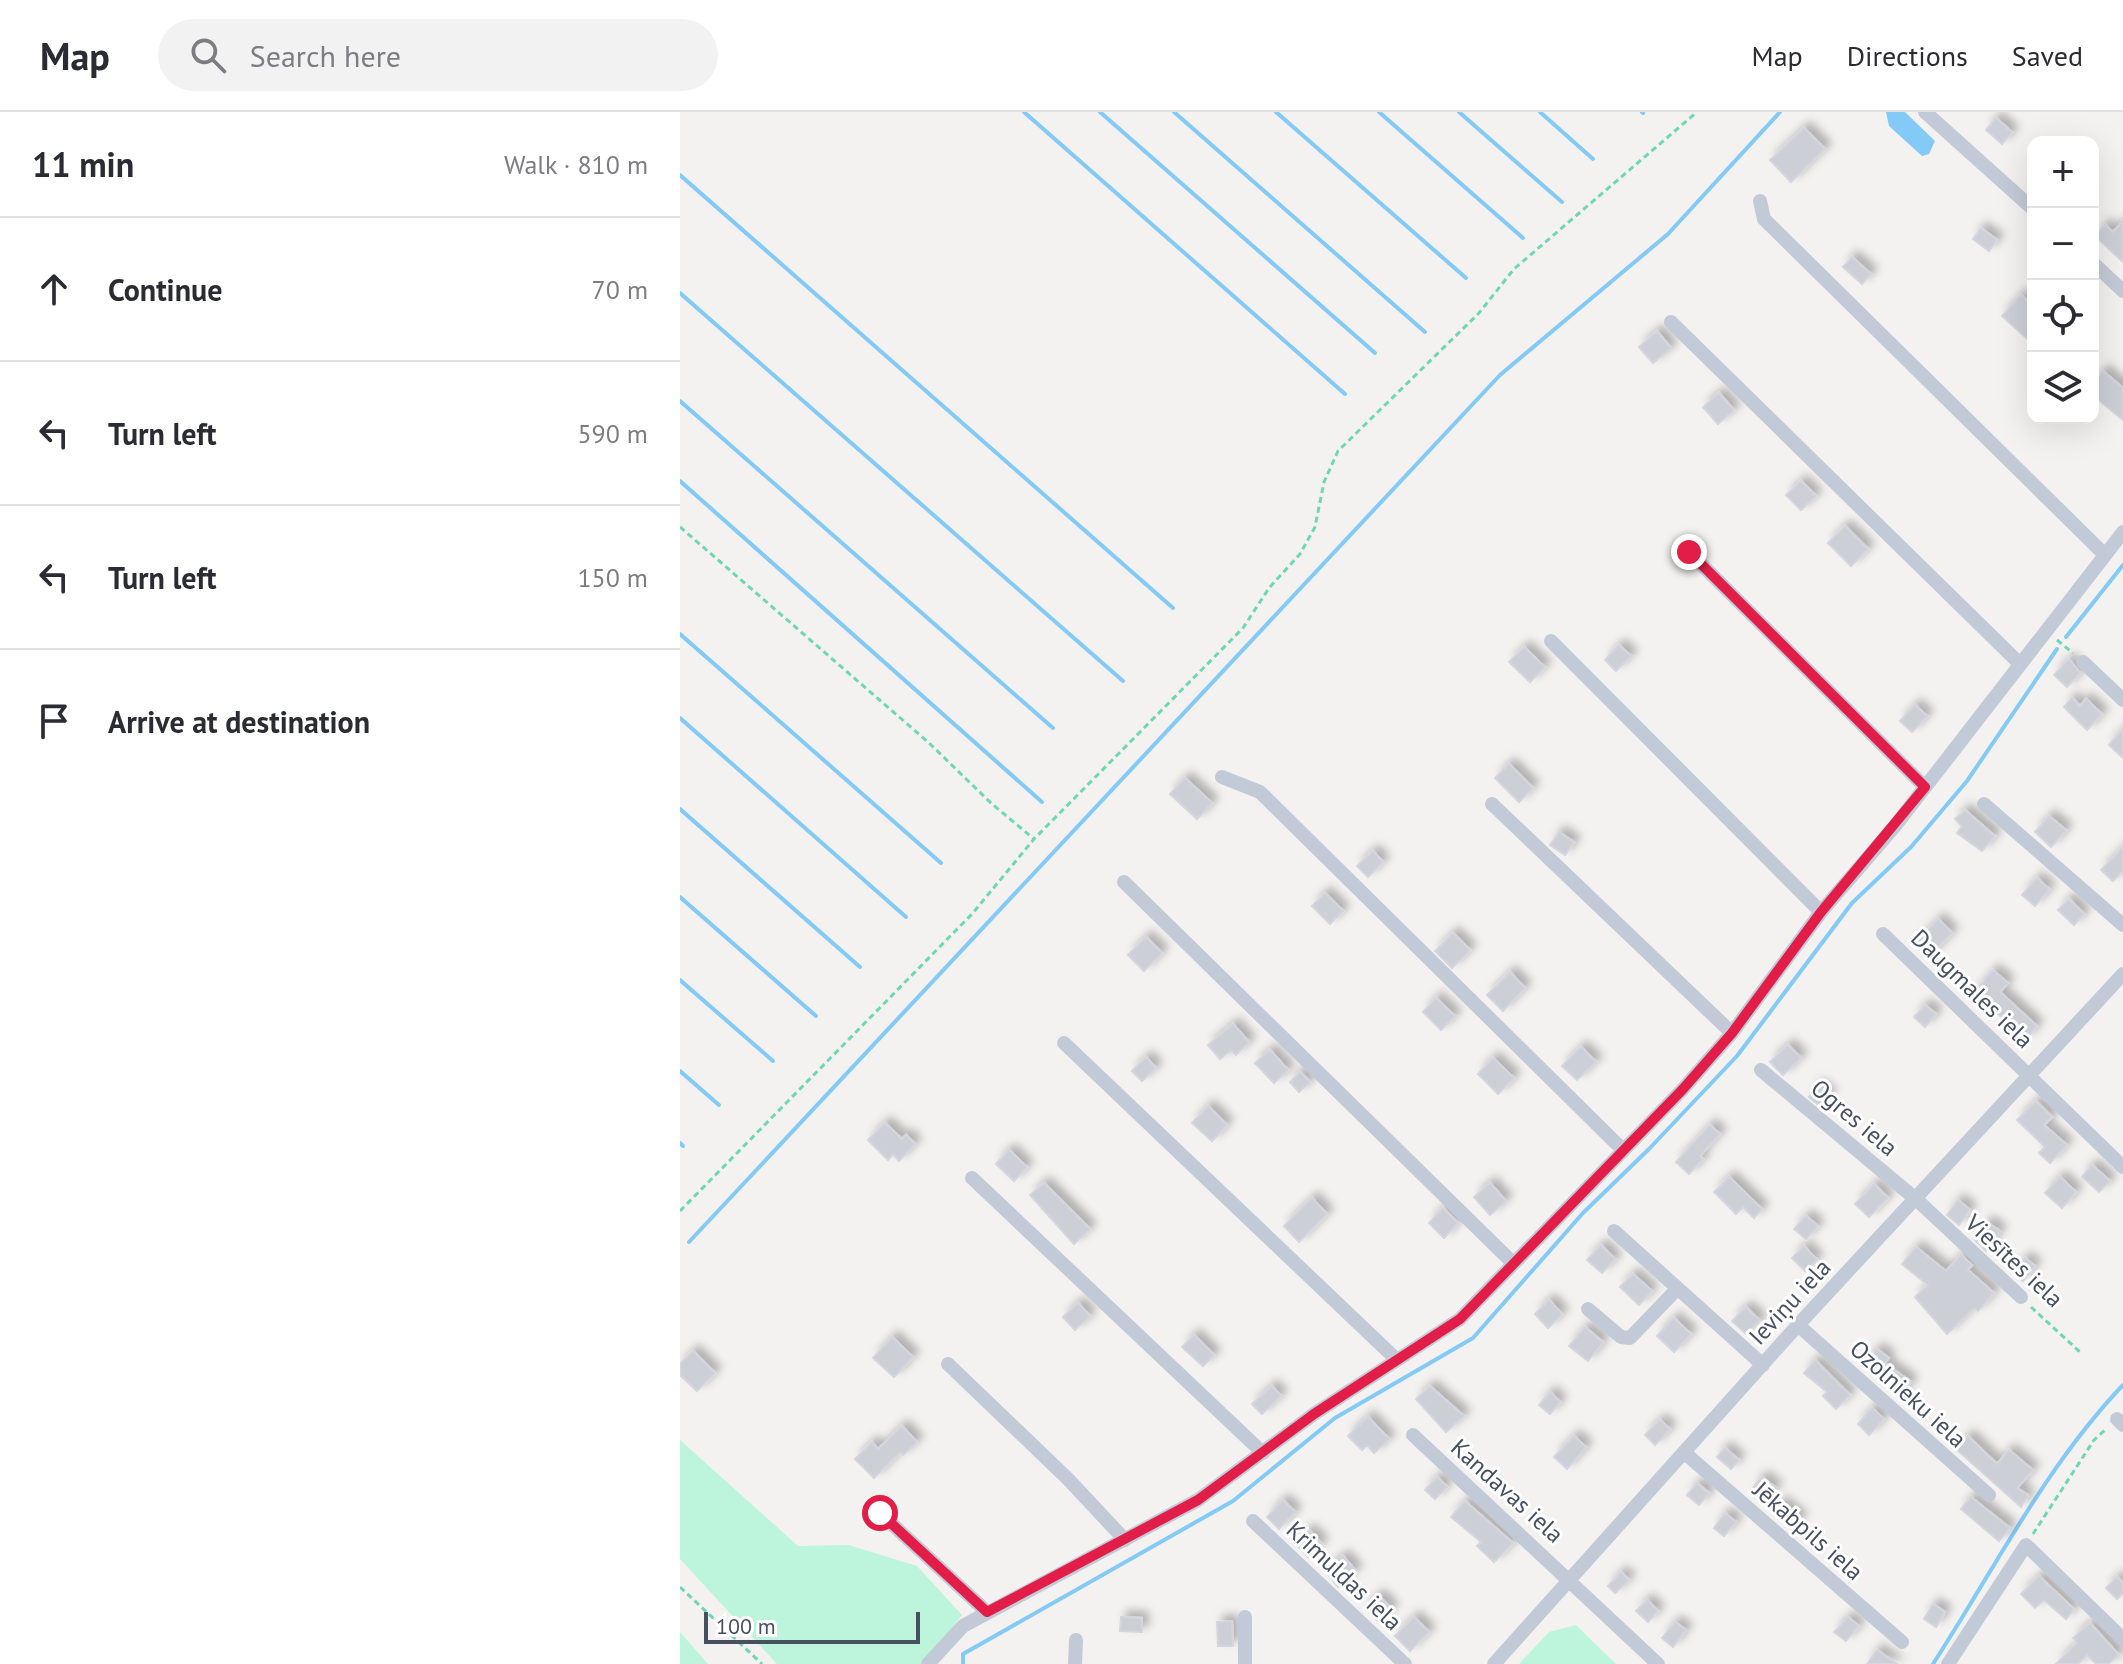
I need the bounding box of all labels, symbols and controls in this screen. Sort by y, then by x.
search box [158,19,718,91]
text: Map [40,31,110,80]
icon: search [186,33,230,77]
text: Search here [250,36,401,75]
text: Map [1752,37,1803,74]
text: Directions [1847,37,1968,74]
text: Saved [2012,37,2083,74]
map controls [2027,136,2099,424]
button: + [2027,136,2099,208]
text: 11 min [32,142,134,186]
text: Walk · 810 m [504,148,648,181]
button: − [2027,208,2099,280]
icon: ahead [32,267,76,311]
text: Continue [108,270,222,309]
text: 70 m [592,273,648,306]
button: locate [2027,280,2099,352]
button: layers [2027,352,2099,424]
icon: left [32,411,76,455]
text: Turn left [108,414,216,453]
text: 590 m [577,417,648,450]
route end [1671,534,1707,570]
icon: left [32,555,76,599]
text: Turn left [108,558,216,597]
text: 150 m [577,561,648,594]
icon: arrive [32,699,76,743]
text: Arrive at destination [108,702,370,741]
street label: Daugmales iela [1905,923,2040,1055]
street label: Ogres iela [1805,1072,1904,1163]
street label: Viesītes iela [1958,1207,2070,1314]
street label: Ieviņu iela [1742,1252,1837,1351]
street label: Ozolnieku iela [1844,1333,1973,1454]
street label: Kandavas iela [1444,1432,1570,1549]
street label: Jēkabpils iela [1746,1474,1870,1587]
route start [862,1495,898,1531]
street label: Krimuldas iela [1280,1514,1409,1637]
scale bar [704,1608,920,1644]
text: 100 m [716,1612,776,1640]

